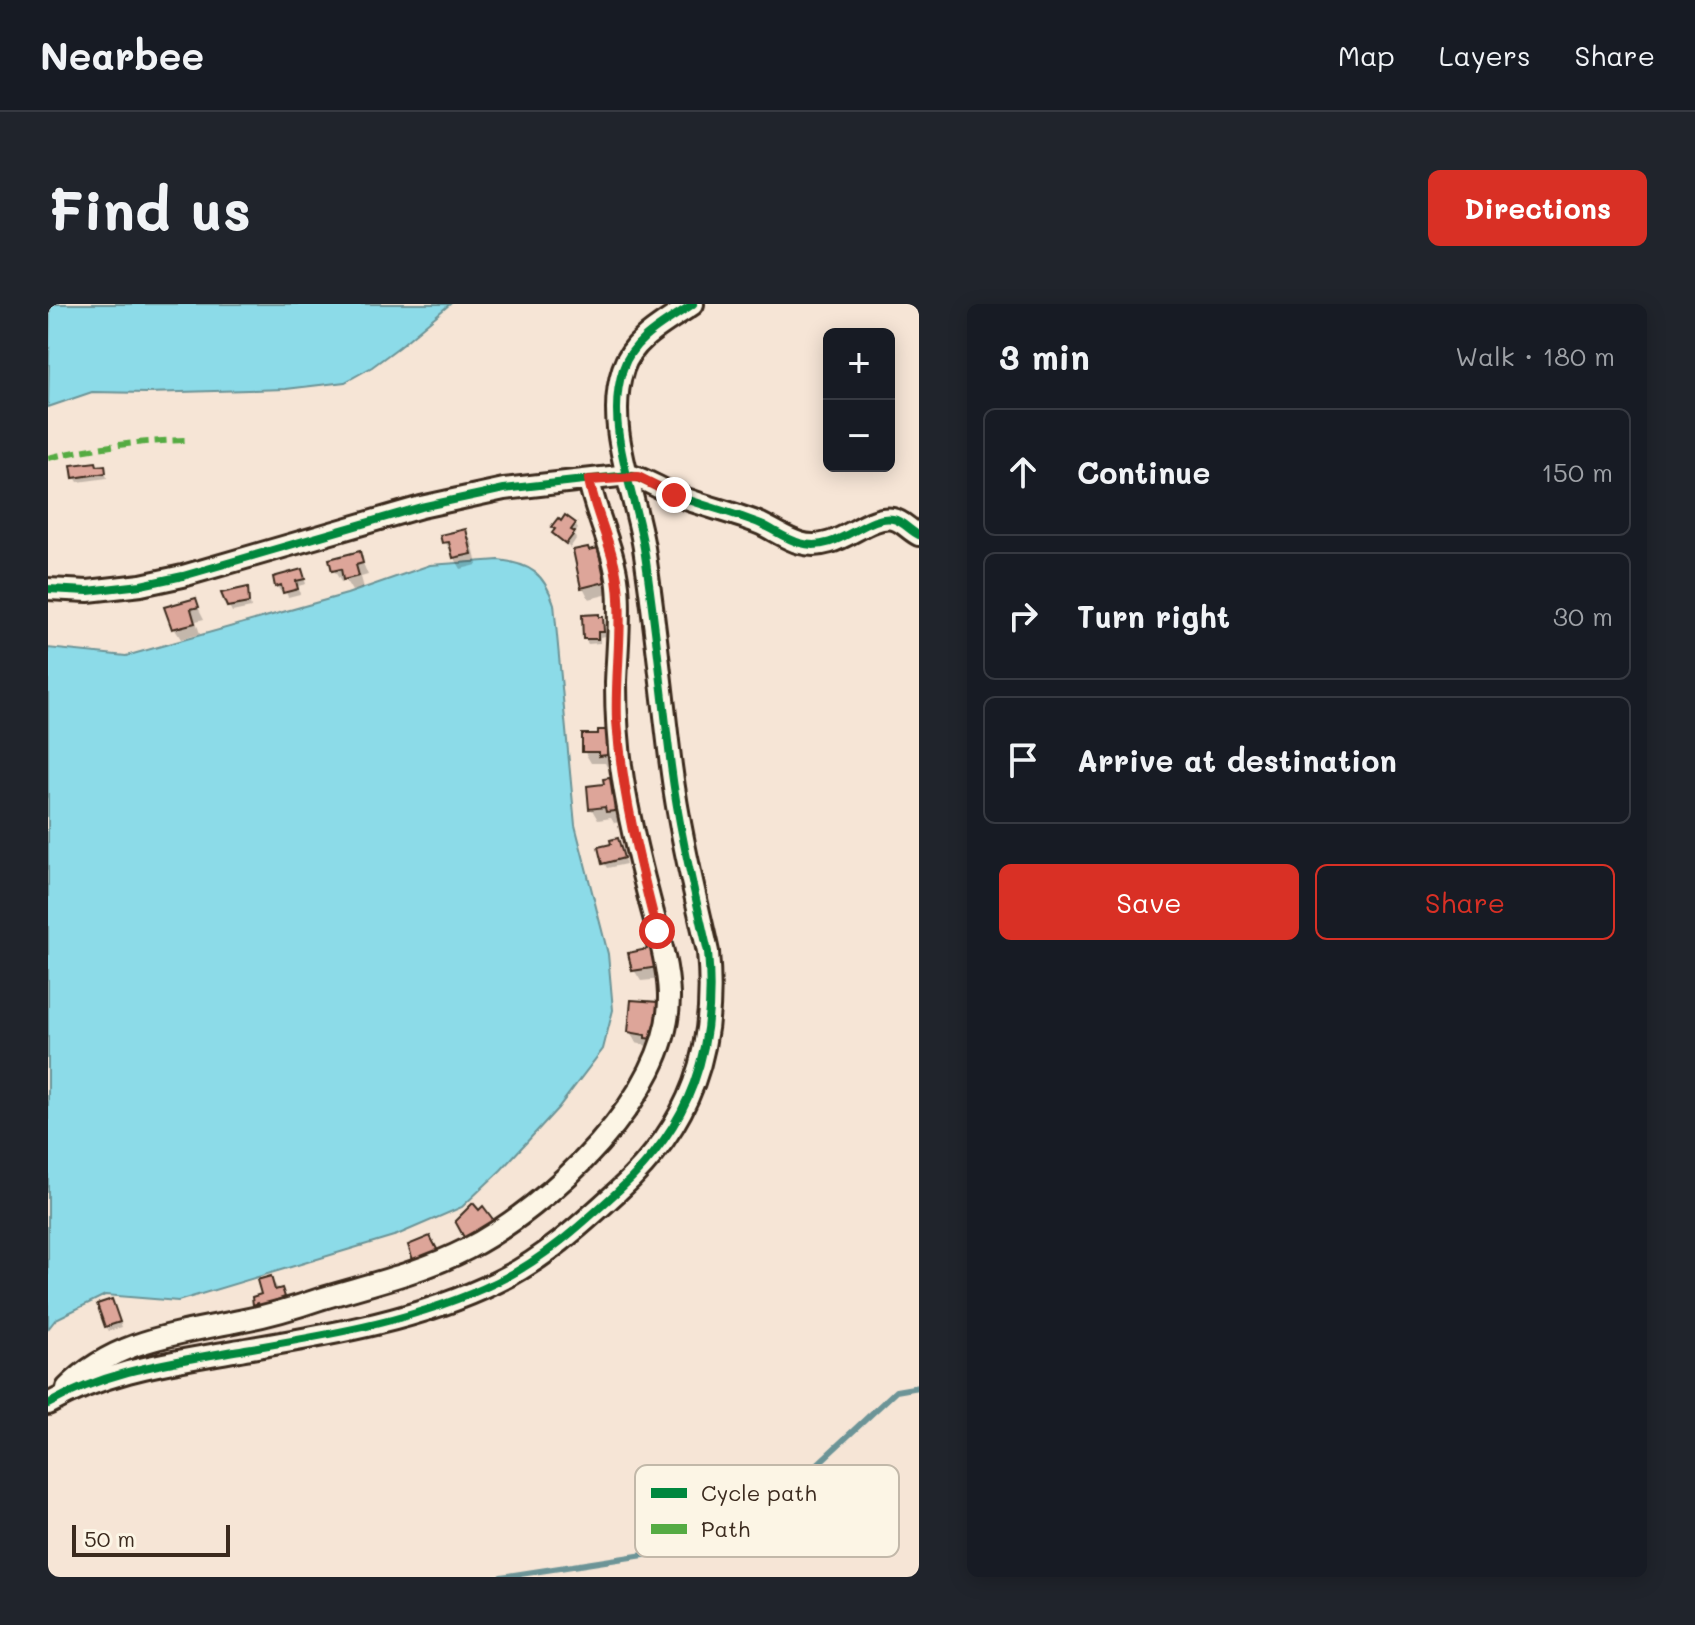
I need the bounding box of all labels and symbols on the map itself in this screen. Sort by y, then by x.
route end [656,477,692,513]
route start [639,913,675,949]
legend [635,1465,899,1557]
text: Cycle path [701,1478,817,1507]
text: Path [701,1514,750,1543]
scale bar [72,1521,230,1557]

